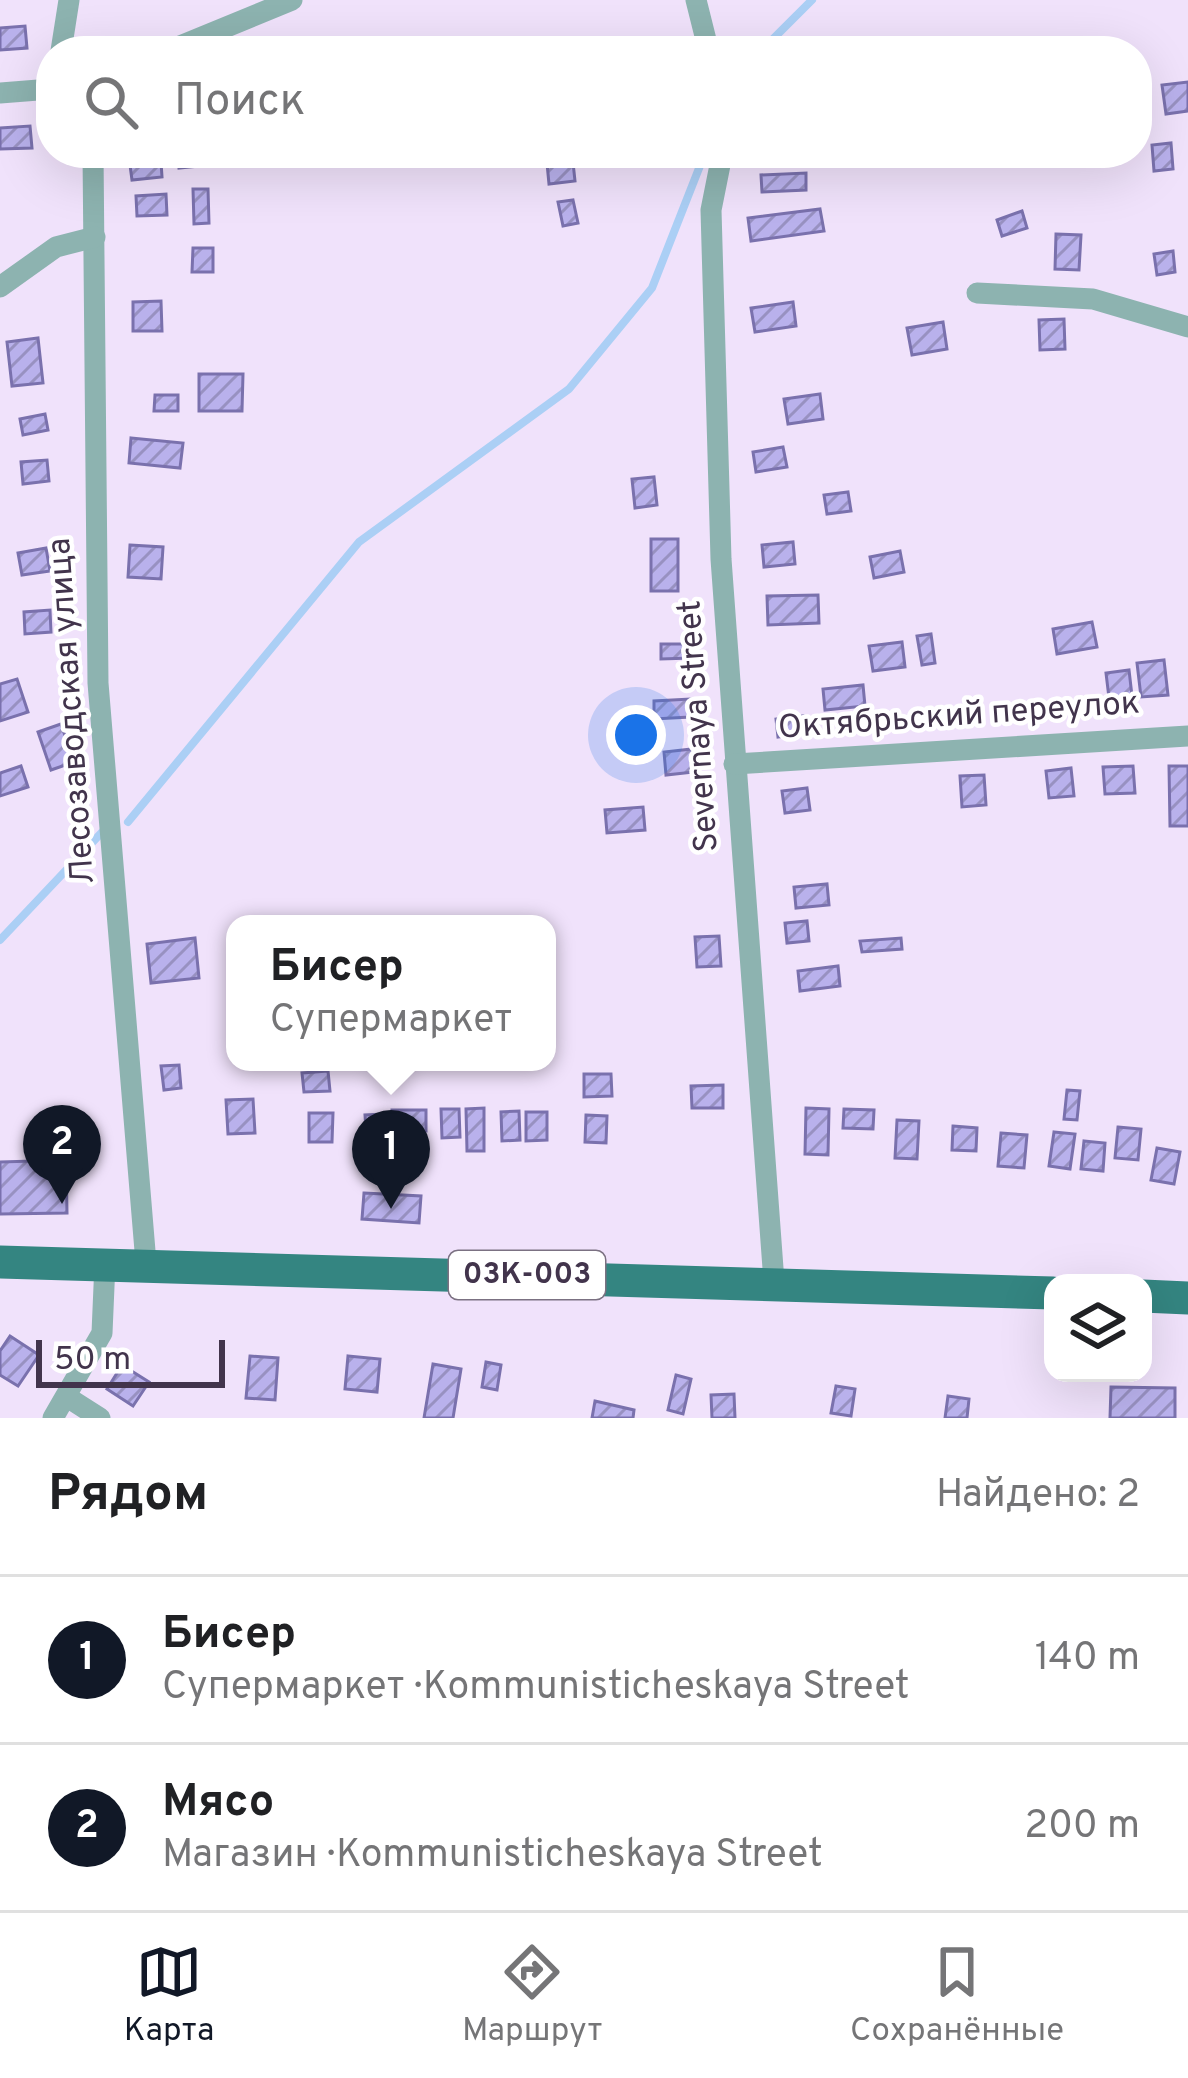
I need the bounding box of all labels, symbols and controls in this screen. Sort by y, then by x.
search box [36,36,1152,168]
icon: search [78,69,144,135]
text: Поиск [174,74,305,131]
street label: Лесозаводская улица [40,536,106,886]
street label: Severnaya Street [670,599,730,853]
street label: Октябрьский переулок [777,683,1141,751]
your location [606,705,666,765]
popup [226,915,556,1071]
text: Бисер [270,940,404,997]
text: Супермаркет [270,997,512,1046]
pin: 2 [23,1105,101,1204]
pin: 1 [352,1110,430,1209]
road number: 03К-003 [449,1251,605,1299]
map controls [1044,1274,1152,1382]
button: layers [1044,1274,1152,1382]
scale bar [36,1334,225,1387]
text: 50 m [54,1340,131,1382]
text: Рядом [48,1464,208,1529]
text: Найдено: 2 [936,1472,1140,1521]
text: Бисер [162,1607,296,1664]
text: 1 [79,1635,95,1684]
text: 140 m [1035,1635,1140,1684]
text: Супермаркет · Kommunisticheskaya Street [162,1664,910,1713]
text: Мясо [162,1775,274,1832]
text: 2 [75,1803,99,1852]
text: 200 m [1024,1803,1140,1852]
text: Магазин · Kommunisticheskaya Street [162,1832,823,1881]
tab: Карта [124,1939,214,2053]
tab: Маршрут [462,1939,602,2053]
tab: Сохранённые [850,1939,1064,2053]

